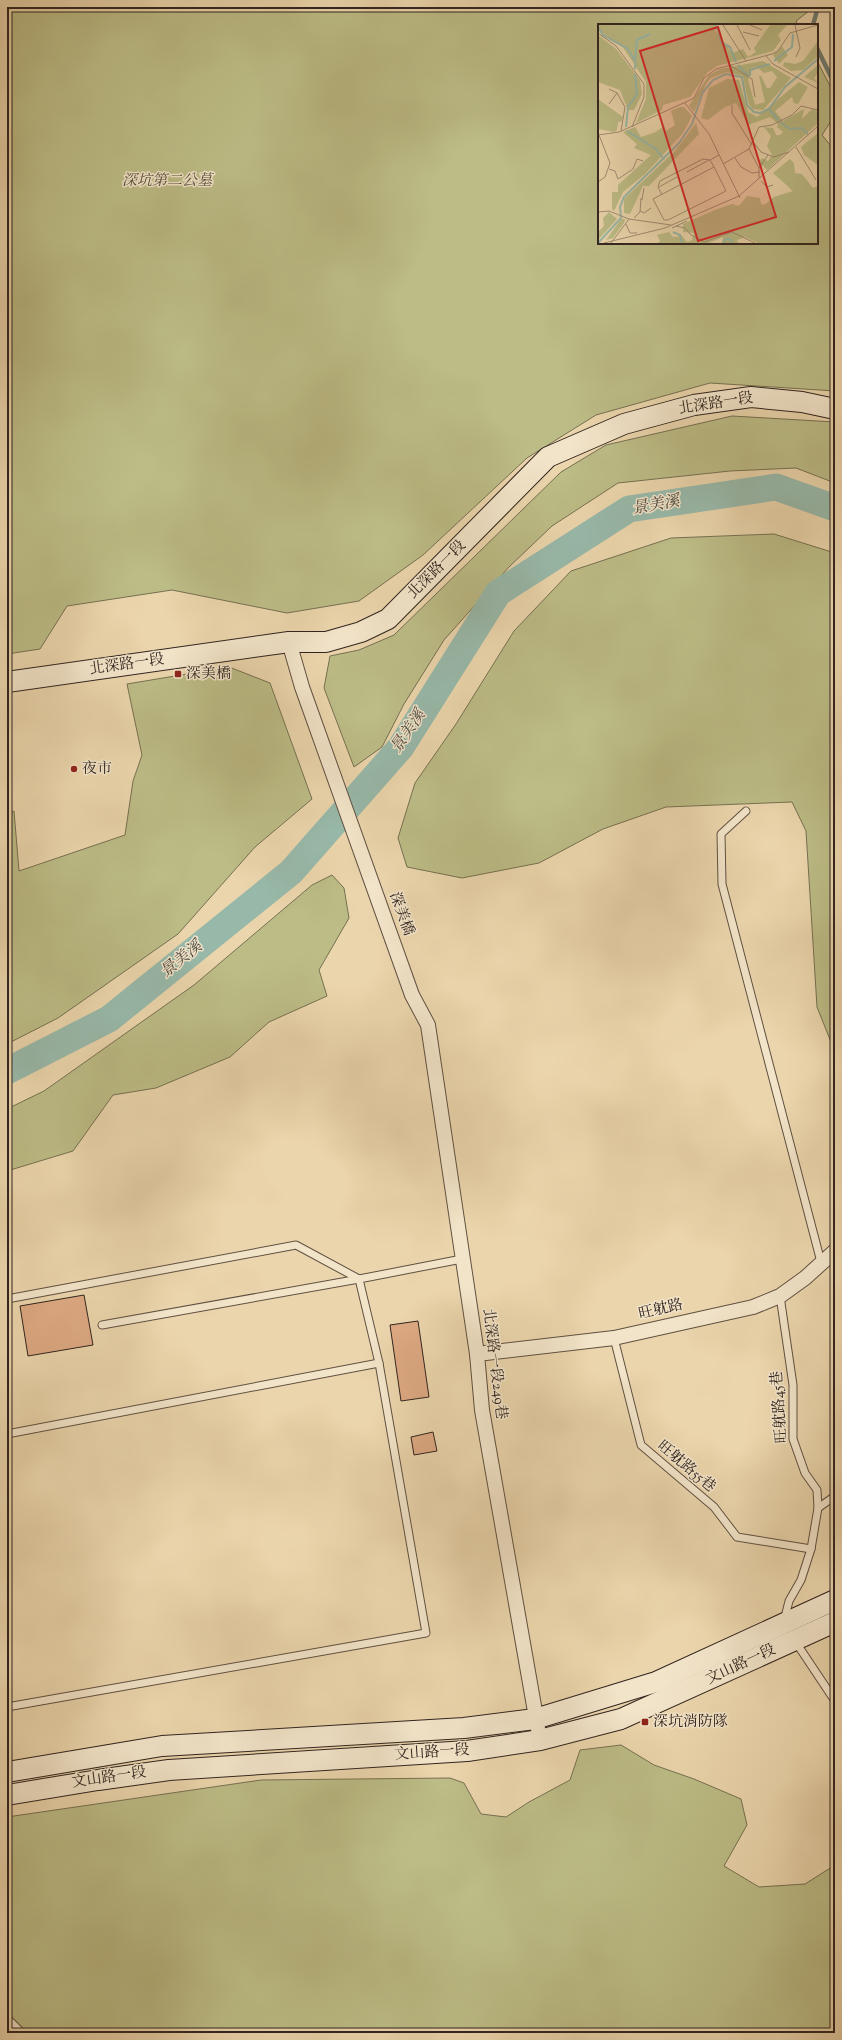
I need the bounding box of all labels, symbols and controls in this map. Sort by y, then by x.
inset map [598,24,818,244]
park label: 深坑第二公墓 [122,171,215,192]
street label: 北深路一段 [677,388,755,420]
water label: 景美溪 [630,490,684,521]
street label: 北深路一段 [403,536,471,604]
street label: 北深路一段 [88,649,166,681]
place label: 深美橋 [186,664,231,685]
marker: 深美橋 [173,669,183,679]
water label: 景美溪 [386,704,433,758]
place label: 夜市 [82,759,112,780]
marker: 夜市 [69,764,79,774]
street label: 深美橋 [383,889,419,939]
water label: 景美溪 [156,935,209,984]
street label: 旺躭路 [637,1295,685,1325]
street label: 北深路一段249巷 [477,1307,511,1421]
street label: 旺躭路45巷 [767,1370,793,1444]
street label: 旺躭路55巷 [652,1436,720,1498]
street label: 文山路一段 [703,1640,779,1690]
place label: 深坑消防隊 [653,1712,728,1733]
marker: 深坑消防隊 [640,1717,650,1727]
street label: 文山路一段 [394,1740,470,1766]
street label: 文山路一段 [70,1762,148,1794]

